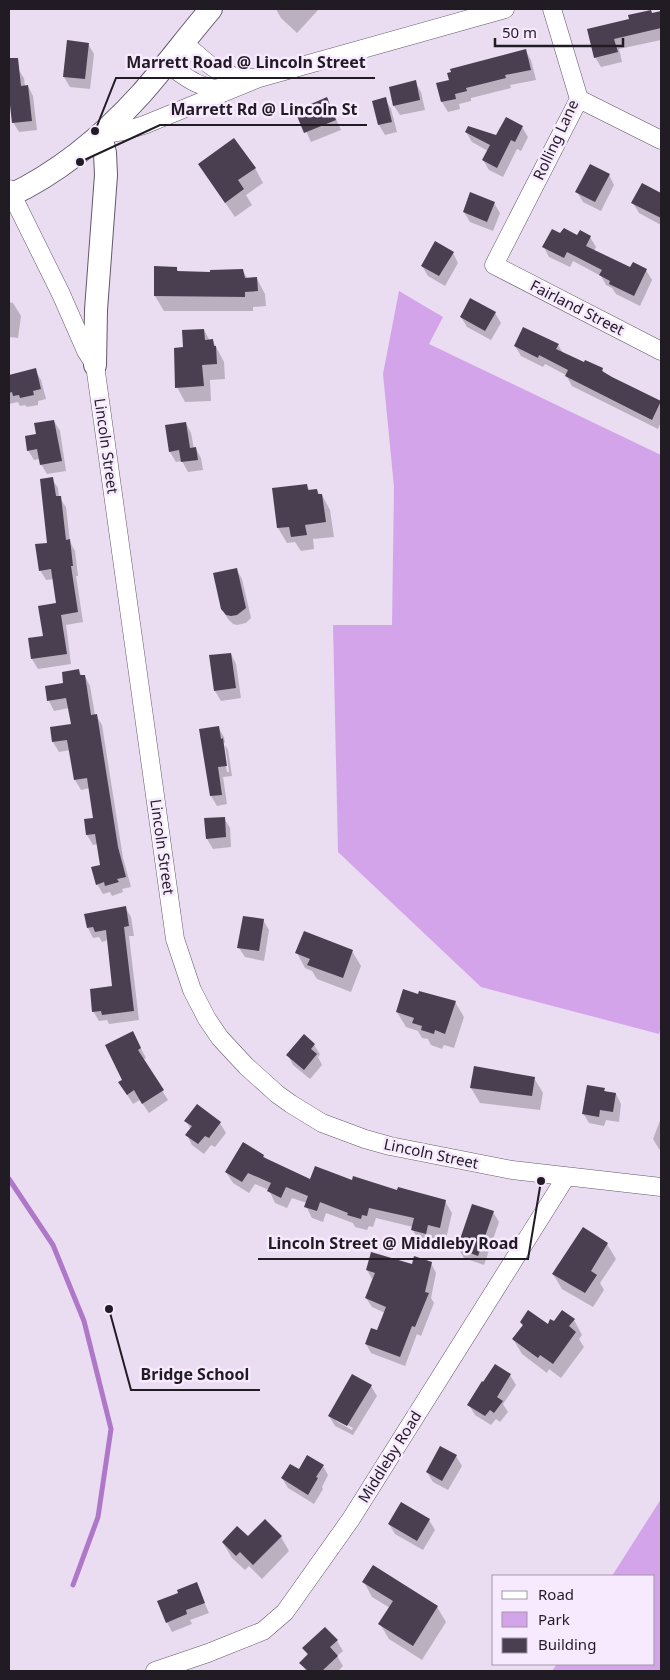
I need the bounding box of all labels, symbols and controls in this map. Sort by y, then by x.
scale bar [495,15,622,47]
text: 50 m [502,22,537,42]
callout: Marrett Road @ Lincoln Street [116,47,375,78]
text: Marrett Road @ Lincoln Street [126,51,366,73]
callout: Marrett Rd @ Lincoln St [160,94,367,125]
street label: Rolling Lane [528,96,582,183]
text: Marrett Rd @ Lincoln St [170,98,358,120]
street label: Fairland Street [527,275,628,340]
street label: Lincoln Street [90,397,124,495]
street label: Lincoln Street [146,798,180,896]
street label: Lincoln Street [382,1133,481,1173]
callout: Lincoln Street @ Middleby Road [258,1228,528,1259]
text: Lincoln Street @ Middleby Road [268,1232,518,1254]
callout: Bridge School [131,1359,260,1390]
text: Bridge School [141,1363,249,1385]
street label: Middleby Road [353,1407,425,1506]
legend [492,1575,655,1665]
text: Road [538,1584,574,1604]
text: Park [538,1609,570,1629]
text: Building [538,1634,596,1654]

